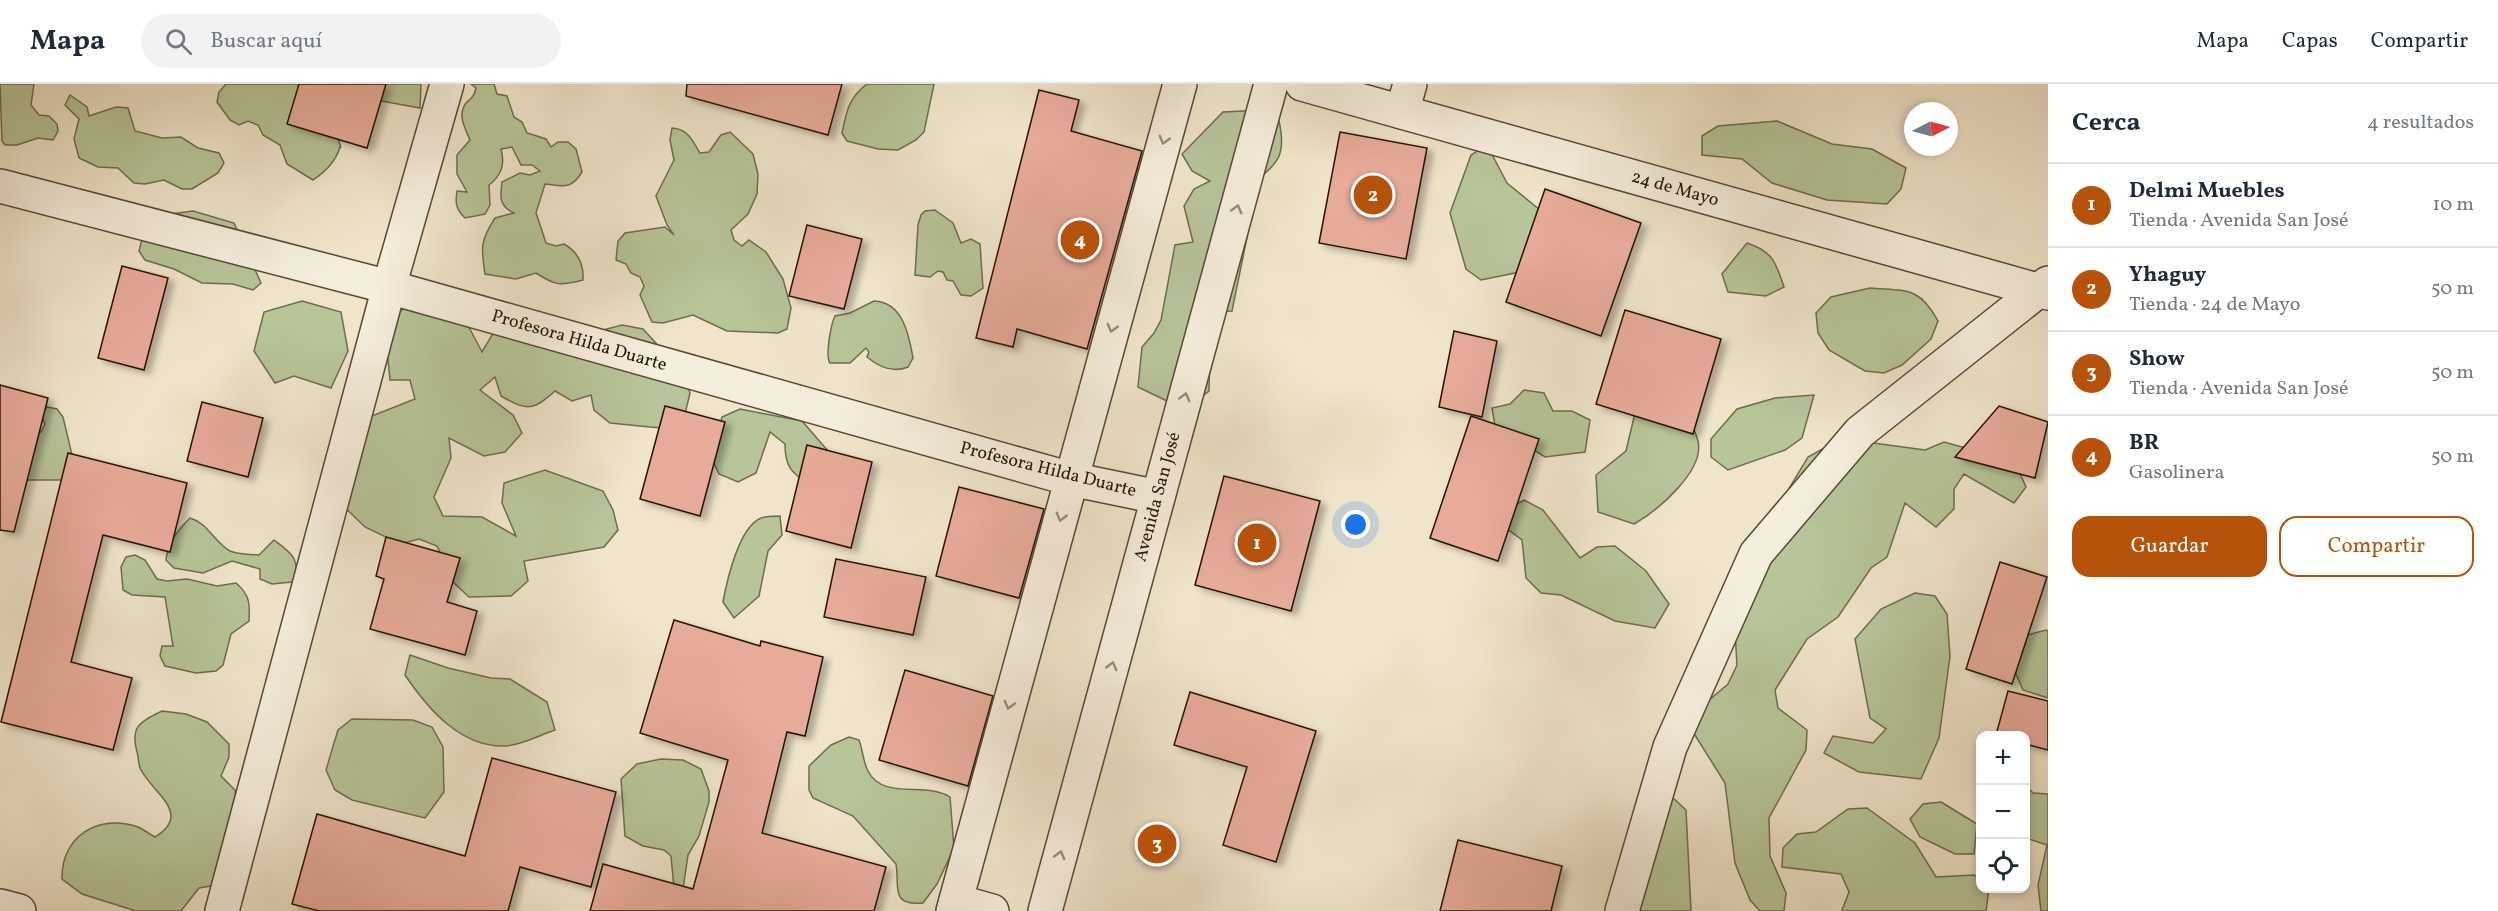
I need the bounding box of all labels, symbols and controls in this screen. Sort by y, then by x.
search box [141,14,561,68]
text: Mapa [30,22,105,61]
icon: search [162,25,195,58]
text: Buscar aquí [210,26,322,57]
text: Mapa [2197,27,2249,56]
text: Capas [2282,27,2338,56]
text: Compartir [2371,27,2468,56]
north arrow [1904,102,1958,156]
text: Cerca [2072,105,2141,141]
text: 4 resultados [2367,109,2474,137]
one-way arrow [1159,135,1171,145]
street label: 24 de Mayo [1628,165,1722,213]
pin: 2 [1354,172,1392,218]
text: Delmi Muebles [2129,176,2285,207]
text: 1 [2087,191,2096,219]
text: 10 m [2433,191,2474,219]
one-way arrow [1230,204,1242,215]
text: Tienda · Avenida San José [2129,207,2348,235]
pin: 4 [1060,218,1100,262]
text: Yhaguy [2129,260,2206,291]
text: 2 [2086,275,2097,303]
text: 50 m [2431,275,2474,303]
text: Tienda · 24 de Mayo [2129,291,2300,319]
street label: Profesora Hilda Duarte [488,304,670,378]
one-way arrow [1107,323,1120,333]
text: Show [2129,344,2185,375]
text: 3 [2086,359,2097,387]
text: 50 m [2431,359,2474,387]
text: Tienda · Avenida San José [2129,375,2348,403]
one-way arrow [1178,393,1191,403]
text: BR [2129,428,2159,459]
street label: Avenida San José [1129,429,1187,565]
street label: Profesora Hilda Duarte [957,436,1139,504]
text: 4 [2085,443,2098,471]
text: 50 m [2431,443,2474,471]
text: Gasolinera [2129,459,2224,487]
your location [1341,510,1370,539]
one-way arrow [1056,511,1068,521]
button: Guardar [2072,516,2267,577]
button: Compartir [2279,516,2474,577]
pin: 1 [1238,520,1276,566]
one-way arrow [1105,662,1117,672]
one-way arrow [1004,699,1017,709]
map controls [1976,731,2030,893]
button: + [1976,731,2030,785]
button: − [1976,785,2030,839]
pin: 3 [1138,822,1176,867]
button: locate [1976,839,2030,893]
one-way arrow [1053,850,1066,860]

